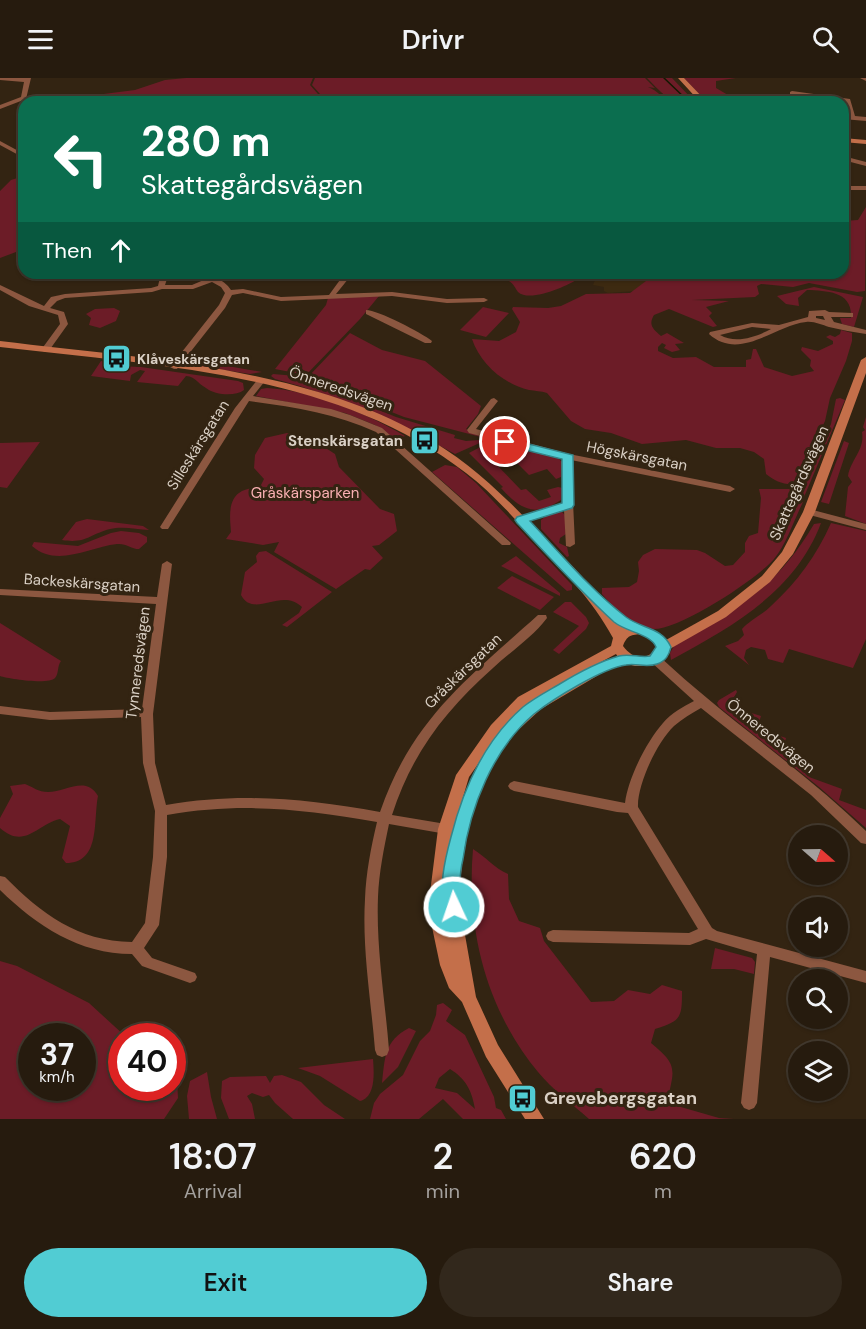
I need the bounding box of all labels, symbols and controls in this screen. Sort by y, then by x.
text: Drivr [402,22,464,57]
icon: menu [24,23,57,56]
icon: search [809,23,842,56]
text: 280 m [141,114,271,169]
icon: left [42,120,120,198]
text: Skattegårdsvägen [141,167,363,202]
icon: ahead [104,234,137,267]
text: Then [42,236,92,265]
bus stop icon: Klåveskärsgatan [100,343,132,375]
place label: Klåveskärsgatan [137,350,250,368]
street label: Önneredsvägen [286,362,396,416]
street label: Silleskärsgatan [162,396,234,494]
pin [479,416,530,467]
street label: Skattegårdsvägen [765,423,833,543]
bus stop icon: Stenskärsgatan [408,425,440,457]
icon: arrive [488,425,521,458]
place label: Stenskärsgatan [288,431,403,451]
street label: Högskärsgatan [585,436,689,476]
park label: Gråskärsparken [251,483,359,503]
street label: Backeskärsgatan [23,569,141,597]
street label: Tynneredsvägen [121,606,155,720]
street label: Gråskärsgatan [420,629,506,713]
street label: Önneredsvägen [723,694,819,778]
north arrow [788,825,848,885]
map controls [788,825,848,1101]
position arrow [422,875,486,939]
button: sound [788,897,848,957]
button: search [788,969,848,1029]
speed limit sign: 40 [108,1023,186,1101]
text: 37 [40,1035,74,1074]
button: layers [788,1041,848,1101]
text: km/h [39,1067,75,1087]
bus stop icon: Grevebergsgatan [507,1082,539,1114]
place label: Grevebergsgatan [544,1086,697,1110]
text: 18:07 [169,1133,257,1180]
text: 2 [433,1133,453,1180]
text: 620 [629,1133,697,1180]
text: Arrival [184,1178,242,1204]
text: min [426,1178,460,1204]
text: m [654,1178,672,1204]
button: Exit [24,1248,427,1317]
button: Share [439,1248,842,1317]

